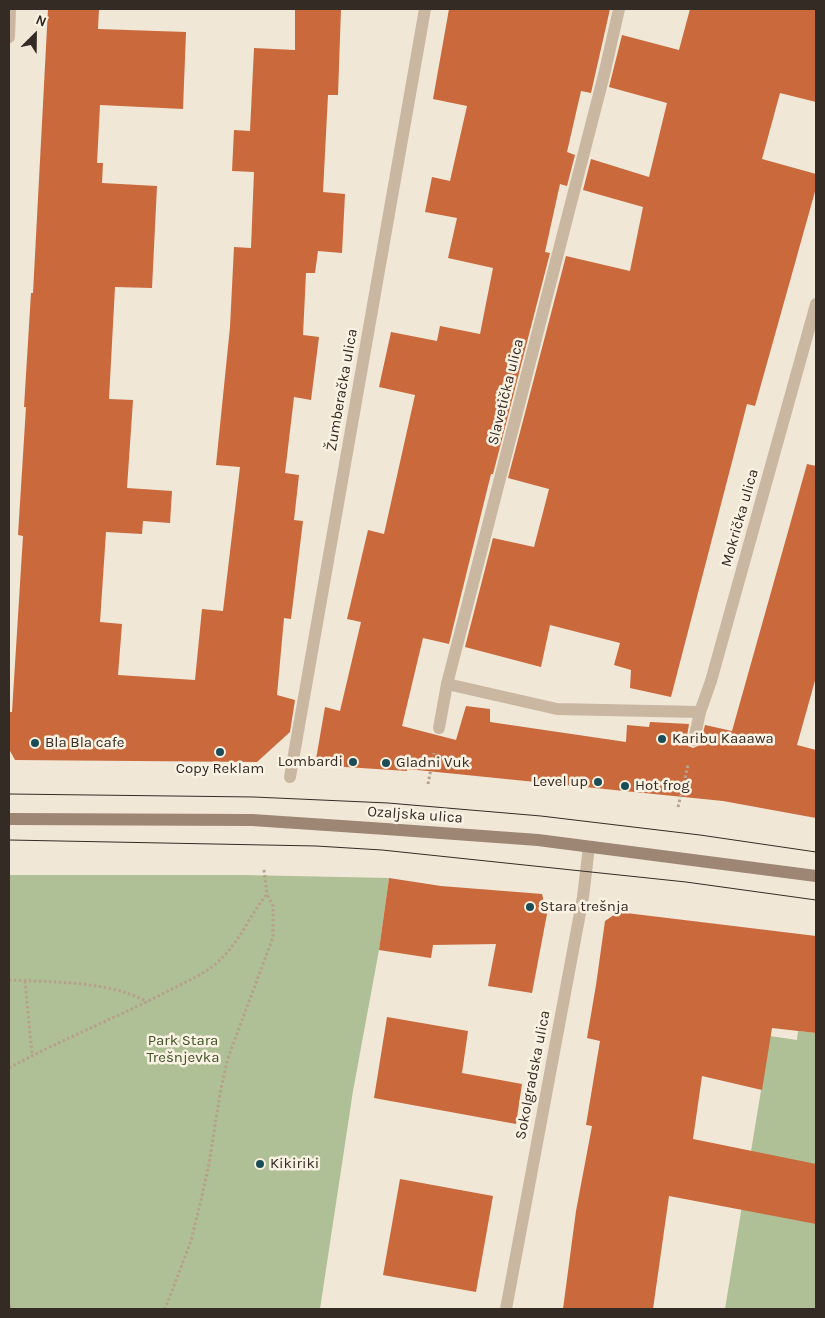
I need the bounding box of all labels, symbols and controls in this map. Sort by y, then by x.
north arrow [10,10,60,60]
text: N [33,11,49,31]
street label: Žumberačka ulica [322,327,362,453]
street label: Slavetička ulica [484,337,528,447]
street label: Mokrička ulica [717,467,763,569]
place label: Karibu Kaaawa [672,730,774,748]
marker: Karibu Kaaawa [656,733,668,745]
place label: Bla Bla cafe [45,734,125,752]
marker: Bla Bla cafe [29,737,41,749]
marker: Copy Reklam [214,746,226,758]
place label: Lombardi [278,753,343,771]
place label: Gladni Vuk [396,754,470,772]
marker: Lombardi [347,756,359,768]
marker: Gladni Vuk [380,757,392,769]
place label: Copy Reklam [176,760,264,778]
place label: Level up [532,773,588,791]
marker: Level up [592,776,604,788]
place label: Hot frog [635,777,690,795]
marker: Hot frog [619,780,631,792]
street label: Ozaljska ulica [367,803,463,827]
place label: Stara trešnja [540,898,629,916]
marker: Stara trešnja [524,901,536,913]
street label: Sokolgradska ulica [512,1009,554,1141]
park label: Park Stara Trešnjevka [146,1032,220,1067]
place label: Kikiriki [270,1155,319,1173]
marker: Kikiriki [254,1158,266,1170]

